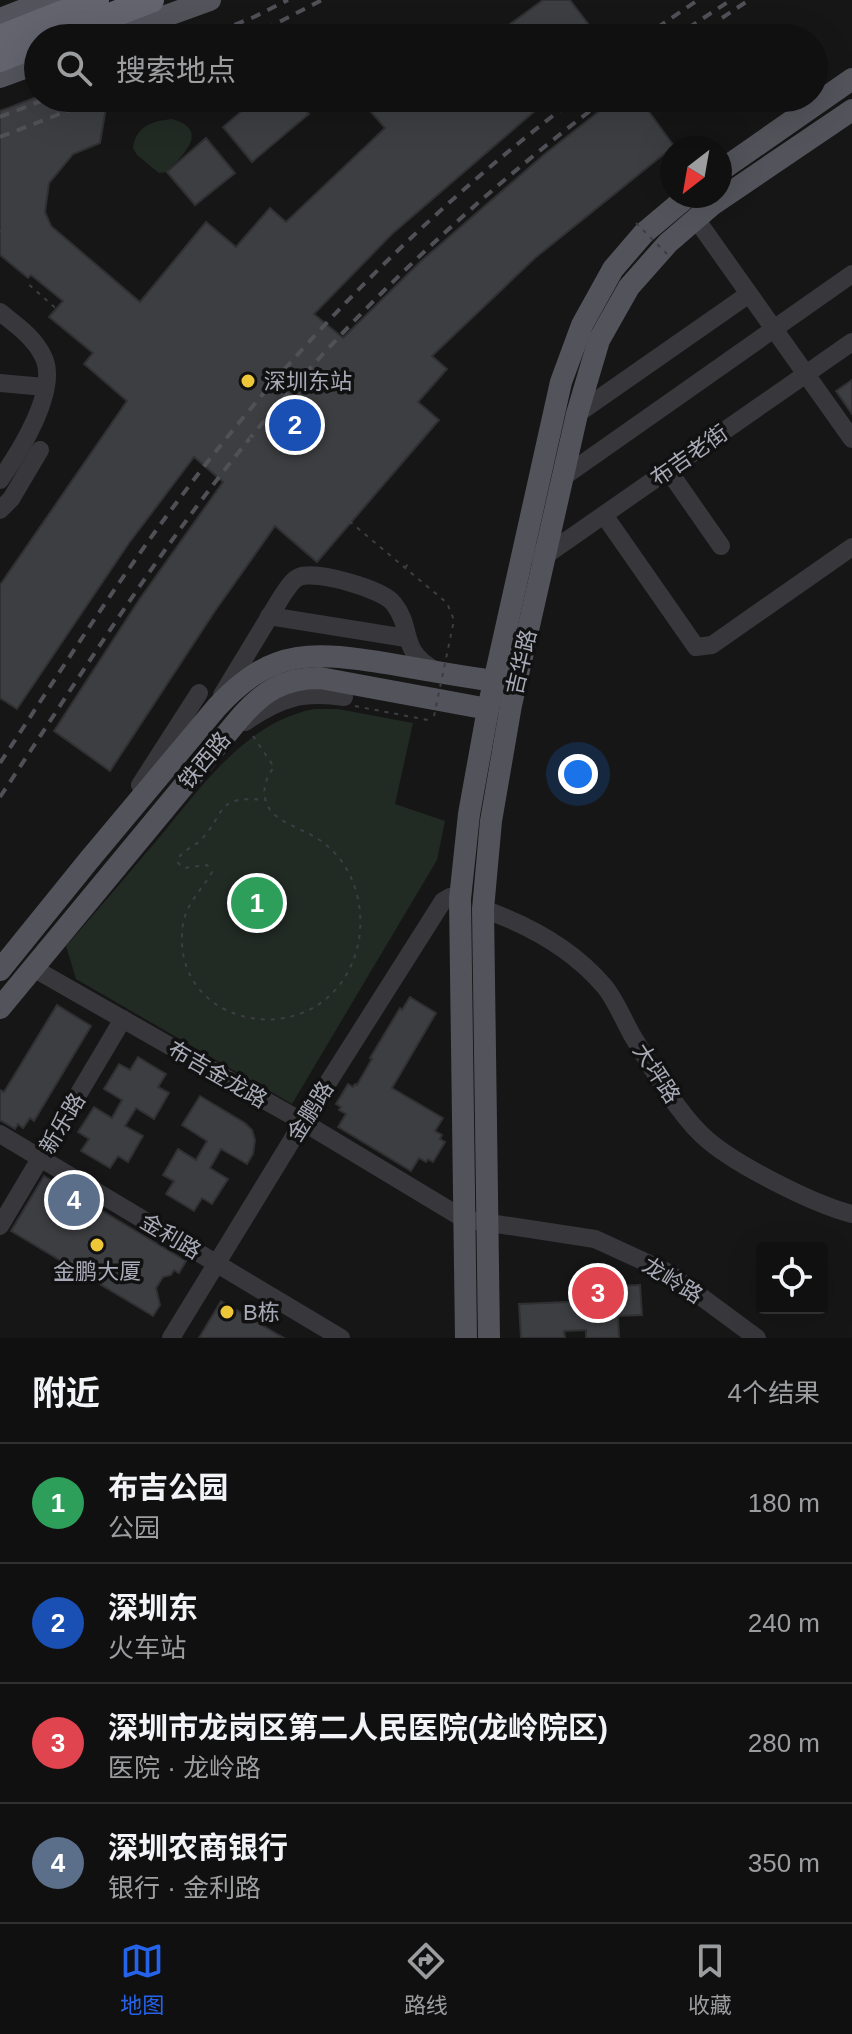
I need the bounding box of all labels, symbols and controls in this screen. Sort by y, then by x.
search box [24,24,828,112]
icon: search [52,46,96,90]
text: 搜索地点 [116,54,236,87]
north arrow [660,136,732,208]
place label: 深圳东站 [264,369,352,394]
marker: 深圳东站 [239,372,257,390]
pin: 2 [269,395,321,455]
street label: 布吉老街 [646,420,733,491]
street label: 吉华路 [502,627,541,697]
street label: 铁西路 [174,727,235,794]
your location [558,754,598,794]
pin: 1 [231,873,283,933]
street label: 布吉金龙路 [164,1036,272,1113]
street label: 大坪路 [628,1039,685,1108]
street label: 金鹏路 [282,1077,339,1146]
street label: 新乐路 [35,1089,90,1158]
pin: 4 [48,1170,100,1230]
street label: 金利路 [136,1209,205,1264]
marker: 金鹏大厦 [88,1236,106,1254]
map controls [756,1242,828,1314]
button: locate [756,1242,828,1314]
street label: 龙岭路 [638,1252,707,1309]
place label: 金鹏大厦 [53,1259,141,1284]
pin: 3 [572,1263,624,1323]
place label: B栋 [243,1300,280,1325]
marker: B栋 [218,1303,236,1321]
text: 附近 [32,1374,100,1412]
text: 4个结果 [728,1378,820,1408]
text: 布吉公园 [108,1471,228,1504]
text: 1 [51,1488,65,1518]
text: 180 m [748,1488,820,1518]
text: 公园 [108,1513,160,1543]
text: 深圳东 [108,1591,198,1624]
text: 2 [51,1608,65,1638]
text: 240 m [748,1608,820,1638]
text: 火车站 [108,1633,186,1663]
text: 深圳市龙岗区第二人民医院(龙岭院区) [108,1711,608,1744]
text: 3 [51,1728,65,1758]
text: 280 m [748,1728,820,1758]
text: 医院 · 龙岭路 [108,1753,261,1783]
text: 深圳农商银行 [108,1831,288,1864]
text: 4 [51,1848,65,1878]
text: 350 m [748,1848,820,1878]
text: 银行 · 金利路 [108,1873,261,1903]
tab: 地图 [120,1939,164,2019]
tab: 路线 [404,1939,448,2019]
tab: 收藏 [688,1939,732,2019]

